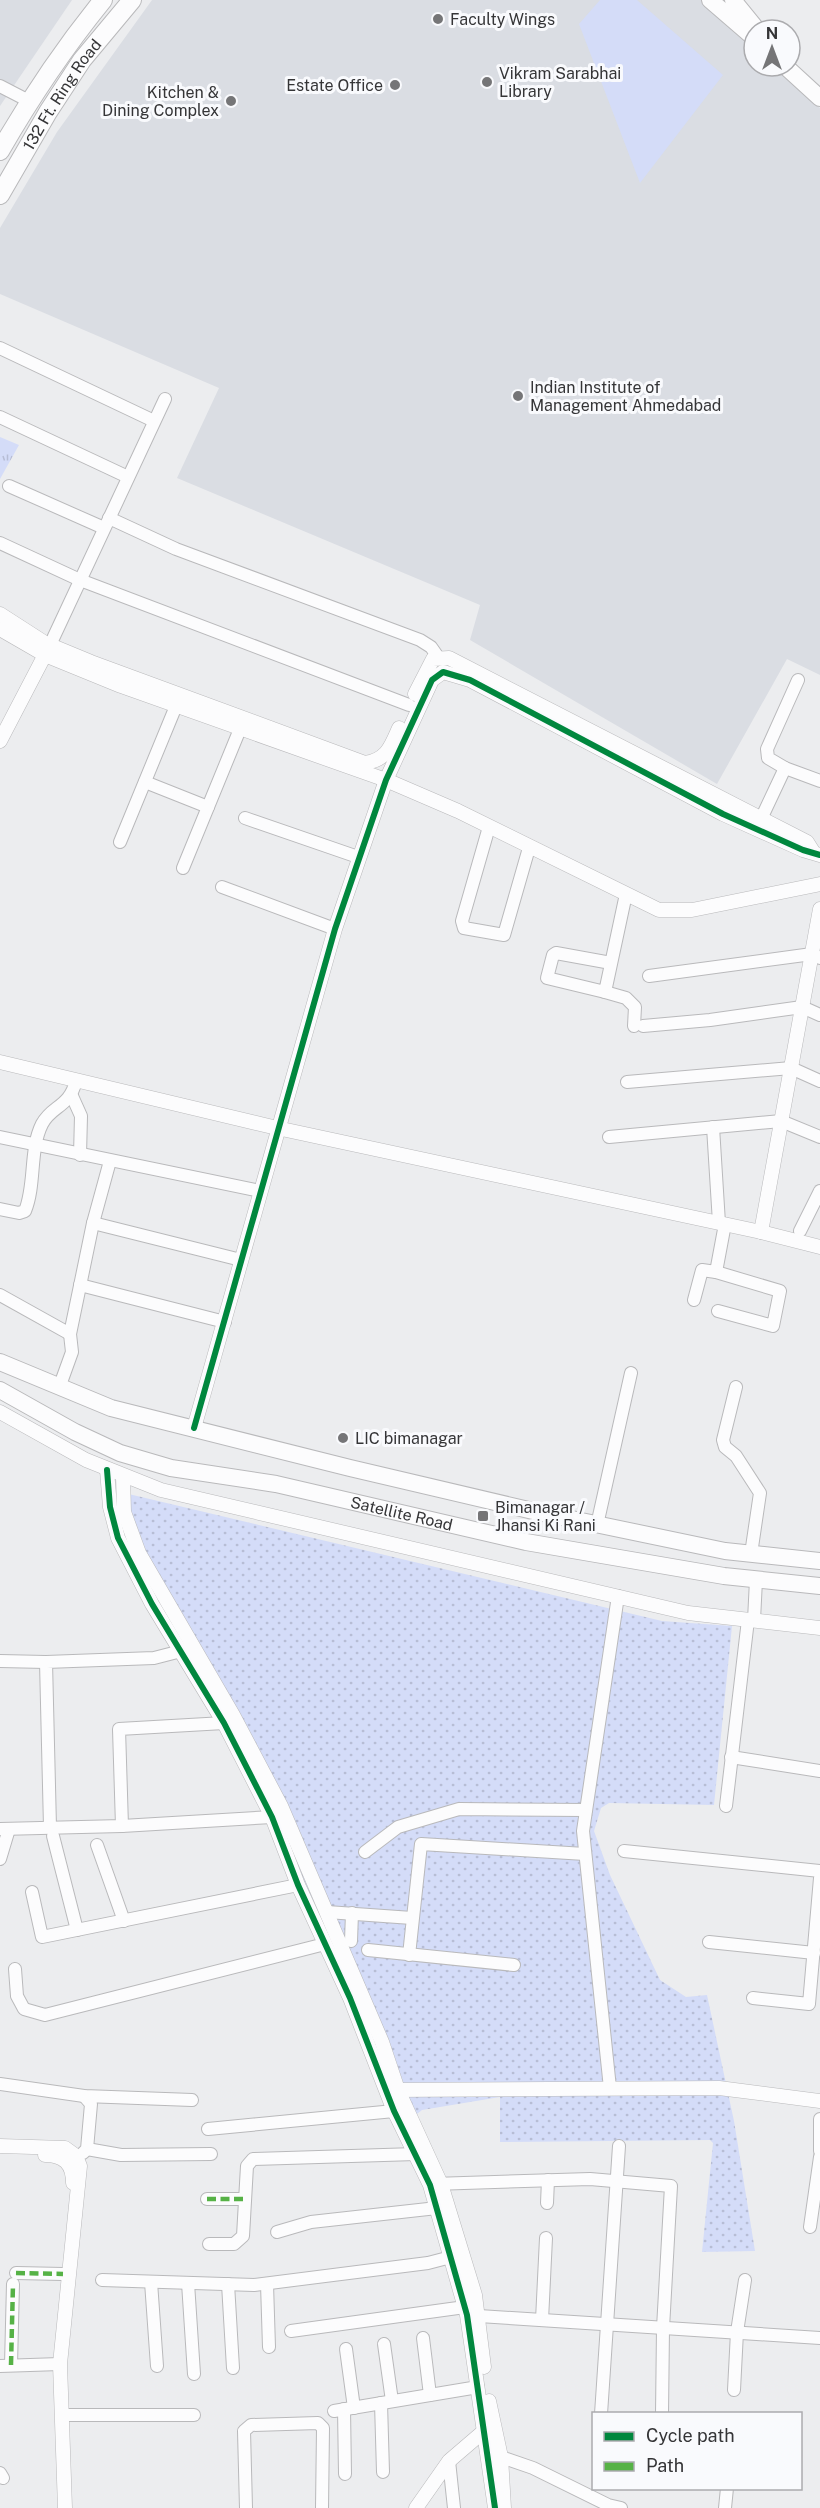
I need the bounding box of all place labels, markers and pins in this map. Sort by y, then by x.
place label: Faculty Wings [450,10,555,29]
marker: Faculty Wings [431,12,445,26]
place label: Vikram Sarabhai Library [499,64,621,101]
marker: Vikram Sarabhai Library [480,75,494,89]
place label: Estate Office [286,76,383,95]
marker: Estate Office [388,78,402,92]
place label: Kitchen & Dining Complex [102,83,219,120]
marker: Kitchen & Dining Complex [224,94,238,108]
place label: Indian Institute of Management Ahmedabad [530,378,721,415]
marker: Indian Institute of Management Ahmedabad [511,389,525,403]
place label: LIC bimanagar [355,1429,463,1448]
marker: LIC bimanagar [336,1431,350,1445]
place label: Bimanagar / Jhansi Ki Rani [495,1498,596,1535]
marker: Bimanagar / Jhansi Ki Rani [476,1509,490,1523]

